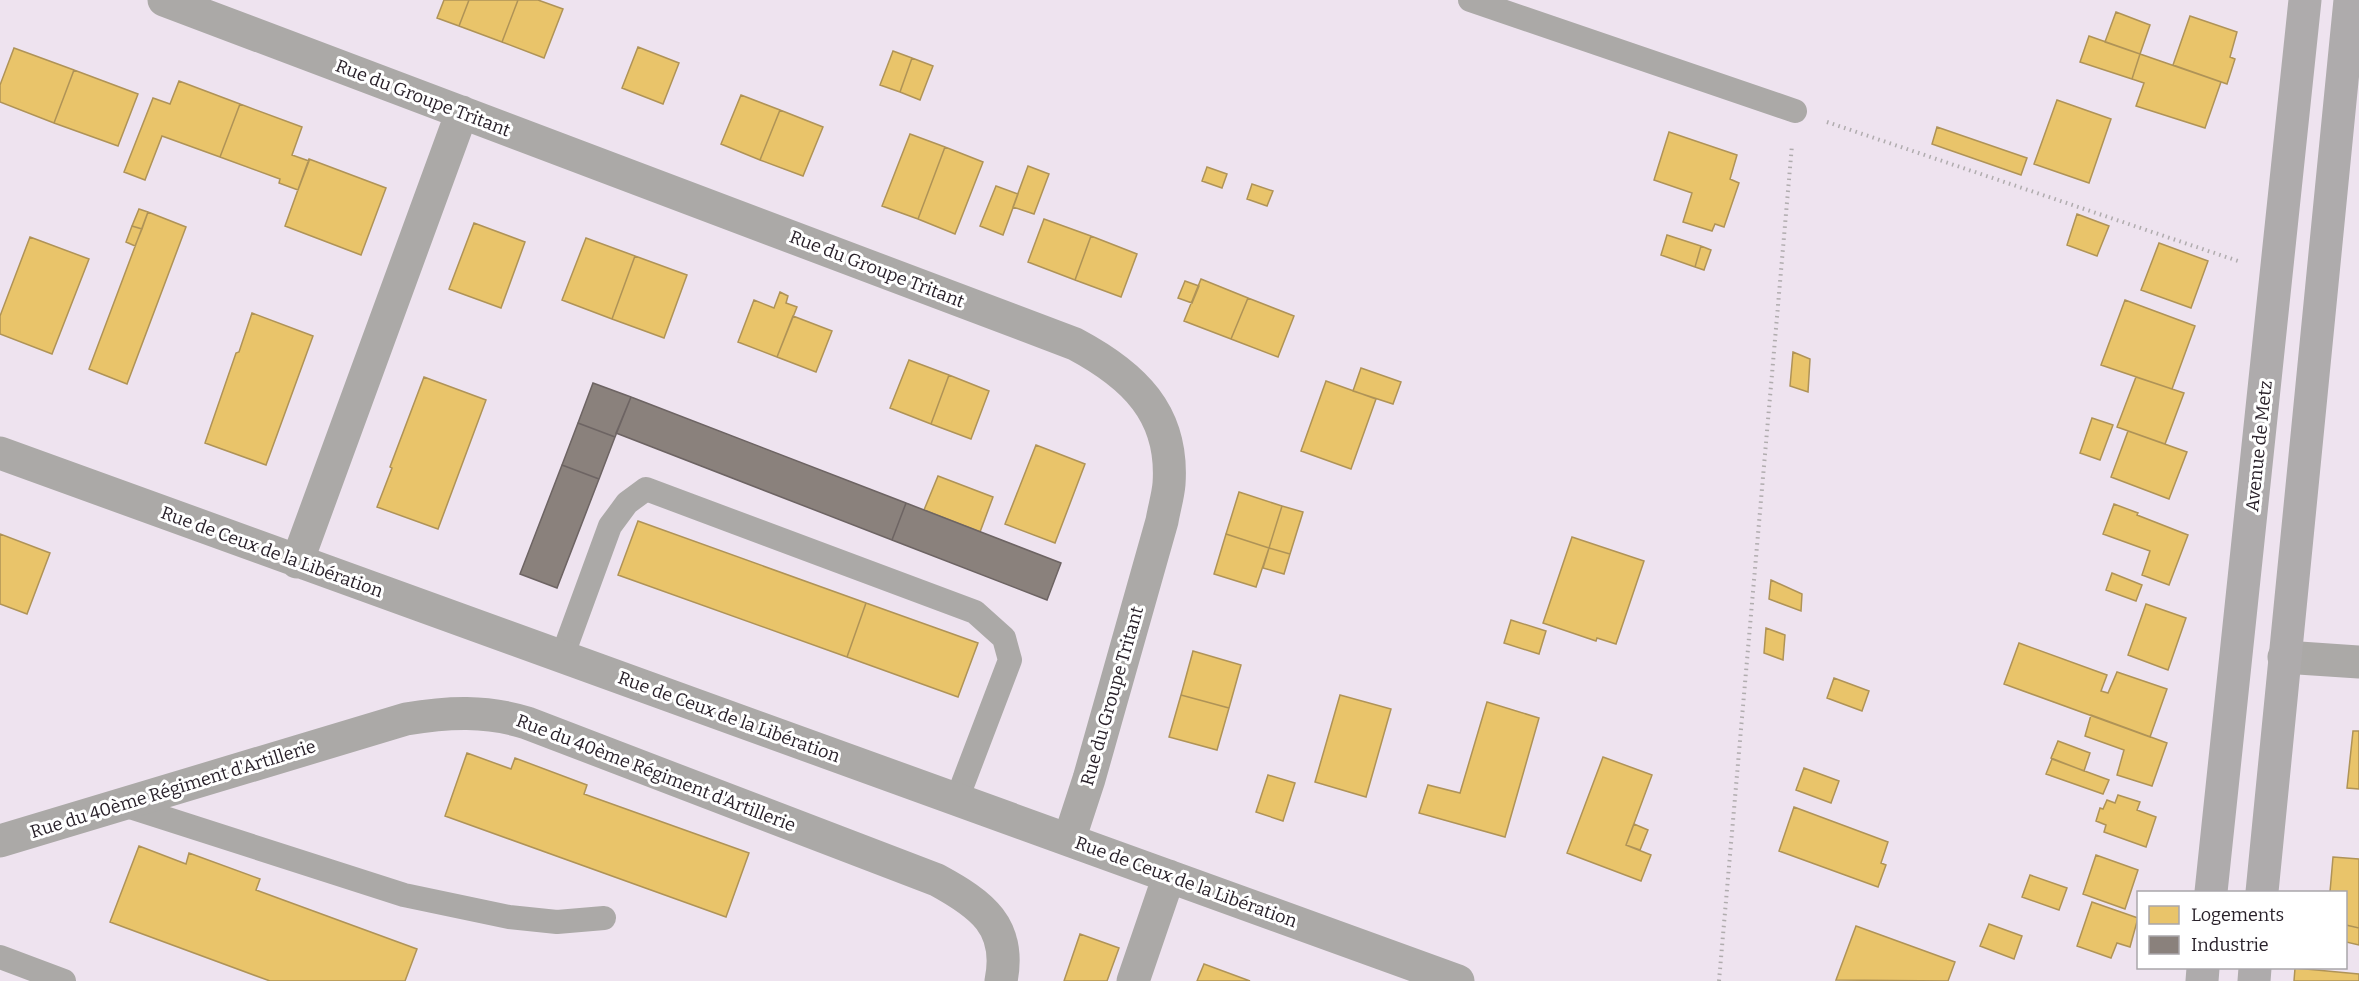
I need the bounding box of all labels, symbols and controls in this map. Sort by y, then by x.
street label: Rue du Groupe Tritant [333,55,514,142]
street label: Rue du Groupe Tritant [787,226,968,313]
street label: Avenue de Metz [2241,379,2277,513]
street label: Rue de Ceux de la Libération [158,502,387,603]
street label: Rue du Groupe Tritant [1076,603,1148,788]
street label: Rue de Ceux de la Libération [615,667,844,768]
street label: Rue du 40ème Régiment d'Artillerie [513,709,799,837]
street label: Rue du 40ème Régiment d'Artillerie [28,735,318,843]
street label: Rue de Ceux de la Libération [1072,832,1301,933]
legend [2137,891,2347,969]
text: Logements [2191,904,2284,926]
text: Industrie [2191,934,2269,956]

